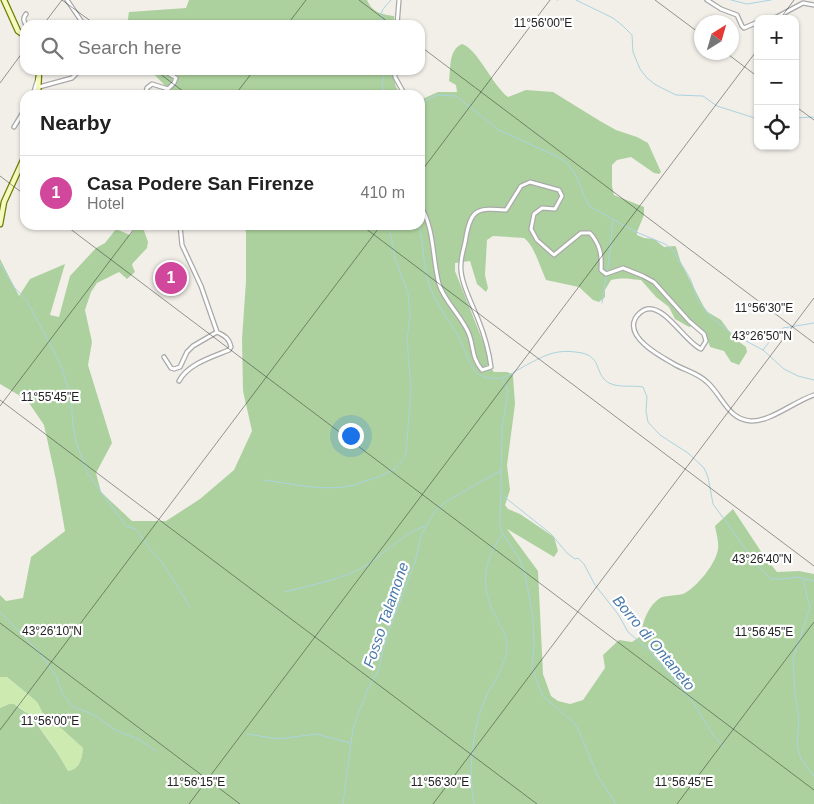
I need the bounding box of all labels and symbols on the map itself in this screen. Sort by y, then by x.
north arrow [694,15,739,60]
text: 11°56'00"E [514,16,572,30]
pin: 1 [155,259,187,297]
text: 11°56'30"E [735,301,793,315]
text: 43°26'50"N [732,329,792,343]
text: 11°55'45"E [21,390,79,404]
your location [338,423,364,449]
text: 43°26'40"N [732,552,792,566]
water label: Fosso Talamone [360,560,412,670]
water label: Borro di Ontaneto [610,592,699,693]
text: 43°26'10"N [22,624,82,638]
text: 11°56'45"E [735,625,793,639]
text: 11°56'00"E [21,714,79,728]
text: 11°56'15"E [167,775,225,789]
text: 11°56'30"E [411,775,469,789]
text: 11°56'45"E [655,775,713,789]

